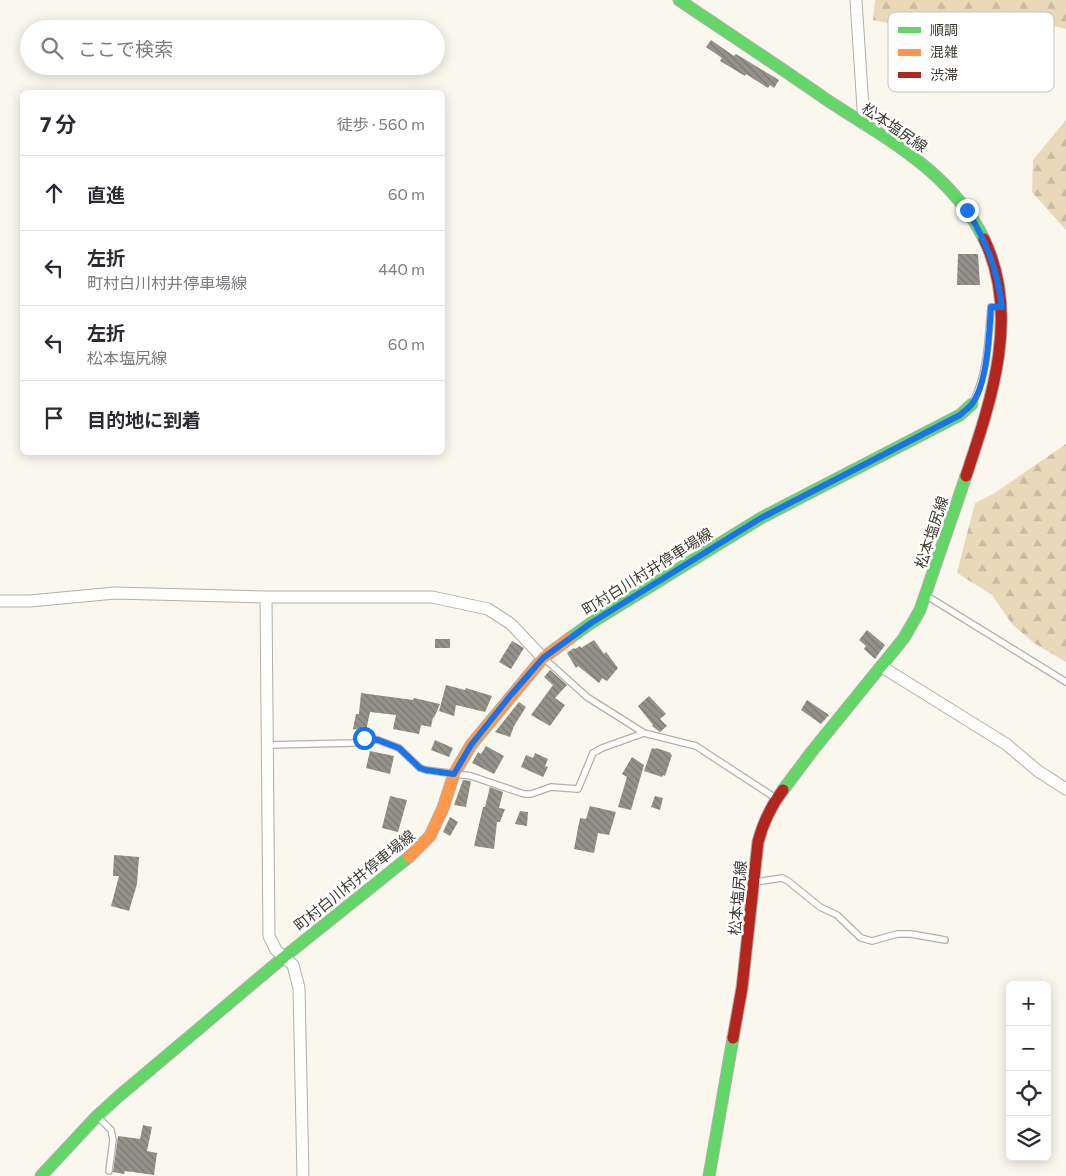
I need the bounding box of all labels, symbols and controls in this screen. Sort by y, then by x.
legend [888,12,1054,92]
search box [20,20,445,75]
text: 順調 [930,21,958,38]
icon: search [38,34,66,62]
text: ここで検索 [78,37,173,60]
text: 混雑 [930,43,958,60]
text: 渋滞 [930,66,958,83]
street label: 松本塩尻線 [859,99,931,155]
text: 7 分 [40,111,77,136]
text: 徒歩 · 560 m [337,114,425,133]
icon: ahead [40,179,68,207]
text: 直進 [87,183,125,206]
text: 60 m [388,184,425,203]
route end [956,199,979,222]
text: 左折 [87,246,125,269]
icon: left [40,254,68,282]
text: 440 m [378,259,425,278]
text: 町村白川村井停車場線 [87,273,247,292]
text: 左折 [87,321,125,344]
icon: left [40,329,68,357]
text: 60 m [388,334,425,353]
text: 松本塩尻線 [87,348,167,367]
icon: arrive [40,404,68,432]
text: 目的地に到着 [87,408,201,431]
street label: 松本塩尻線 [911,494,951,570]
street label: 町村白川村井停車場線 [579,524,715,618]
route start [353,727,376,750]
street label: 町村白川村井停車場線 [290,826,418,934]
street label: 松本塩尻線 [725,860,749,936]
map controls [1006,981,1051,1161]
button: + [1006,981,1051,1026]
button: − [1006,1026,1051,1071]
button: locate [1006,1071,1051,1116]
button: layers [1006,1116,1051,1161]

